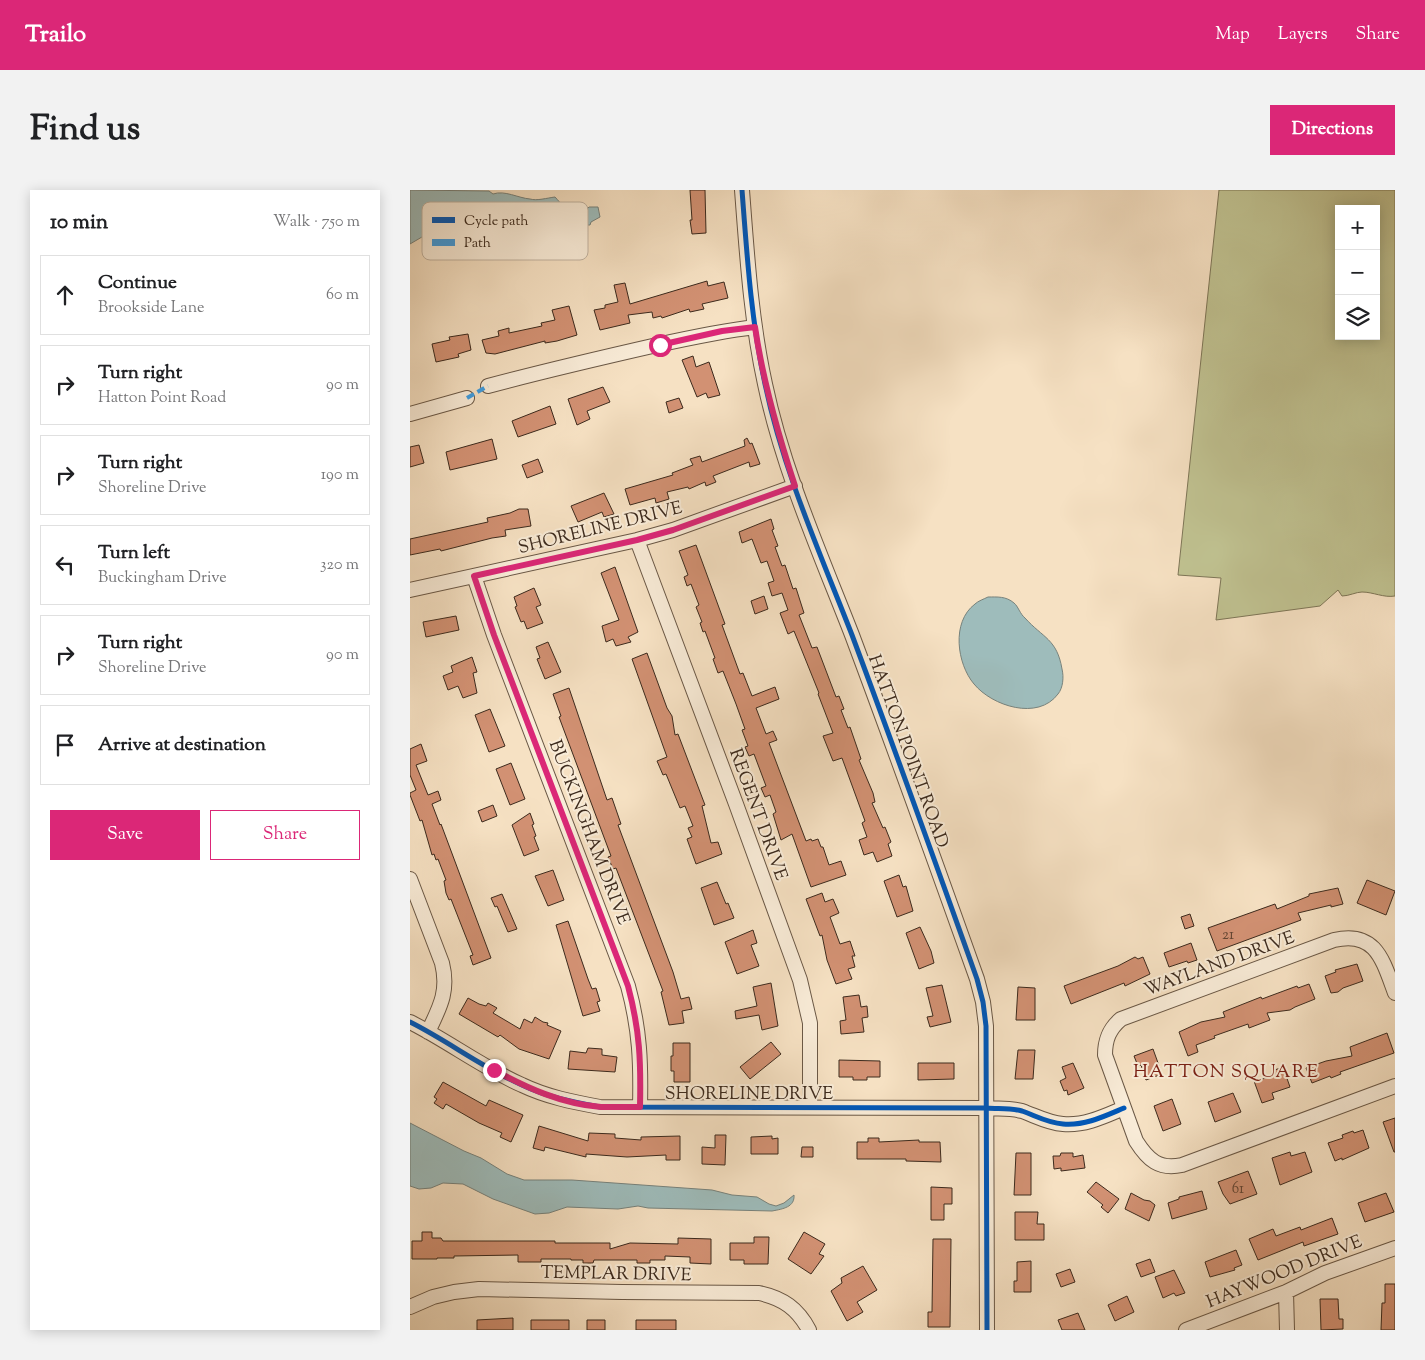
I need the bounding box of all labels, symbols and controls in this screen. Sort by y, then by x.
text: Trailo [25,18,86,52]
text: Map [1215,22,1250,48]
text: Layers [1278,22,1328,48]
text: Share [1356,22,1400,48]
text: Find us [30,105,140,156]
button: Directions [1270,105,1395,155]
legend [422,202,588,260]
map controls [1335,205,1380,340]
button: + [1335,205,1380,250]
text: 10 min [50,208,108,238]
text: Walk · 750 m [273,211,360,234]
text: Cycle path [464,212,528,232]
text: Path [464,234,491,254]
button: − [1335,250,1380,295]
text: Continue [98,270,177,297]
icon: ahead [51,281,79,309]
text: 60 m [326,284,359,307]
button: layers [1335,295,1380,340]
text: Brookside Lane [98,297,205,320]
route start [649,334,672,357]
text: Turn right [98,360,182,387]
icon: right [51,371,79,399]
text: 90 m [326,374,359,397]
text: Hatton Point Road [98,387,226,410]
text: Turn right [98,450,182,477]
icon: right [51,461,79,489]
text: 190 m [321,464,359,487]
text: Shoreline Drive [98,477,207,500]
street label: SHORELINE DRIVE [516,496,685,562]
text: Turn left [98,540,170,567]
icon: left [51,551,79,579]
text: 320 m [320,554,359,577]
text: Buckingham Drive [98,567,227,590]
text: Turn right [98,630,182,657]
icon: right [51,641,79,669]
text: 90 m [326,644,359,667]
street label: HATTON POINT ROAD [860,651,954,852]
text: Shoreline Drive [98,657,207,680]
icon: arrive [51,731,79,759]
text: Arrive at destination [98,732,266,759]
street label: BUCKINGHAM DRIVE [541,736,635,929]
street label: REGENT DRIVE [721,745,793,884]
button: Save [50,810,200,860]
button: Share [210,810,360,860]
street label: WAYLAND DRIVE [1141,925,1299,1004]
house number: 21 [1222,925,1234,946]
route end [483,1059,506,1082]
district label: HATTON SQUARE [1133,1059,1319,1086]
street label: SHORELINE DRIVE [665,1082,833,1108]
house number: 61 [1232,1179,1244,1200]
street label: HAYWOOD DRIVE [1203,1230,1367,1316]
street label: TEMPLAR DRIVE [540,1261,692,1289]

